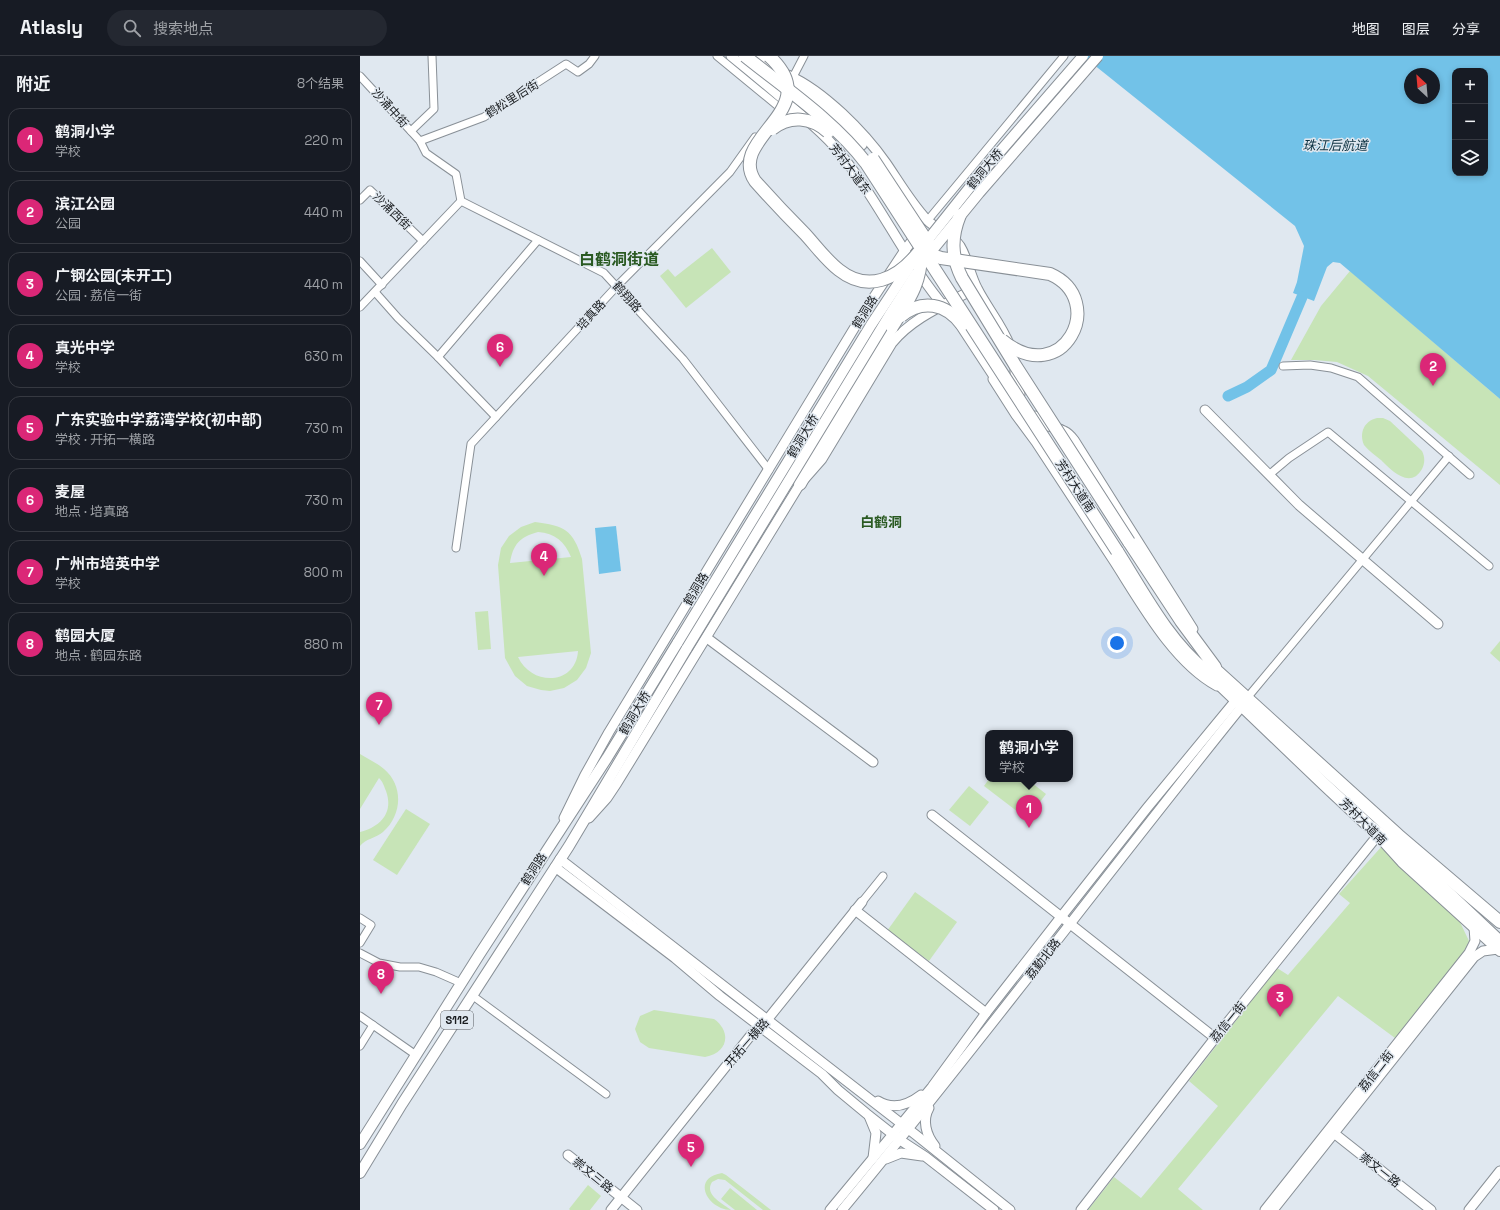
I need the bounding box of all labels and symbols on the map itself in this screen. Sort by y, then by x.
north arrow [1404,68,1440,104]
street label: 鹤松里后街 [482,76,542,122]
street label: 沙涌中街 [368,85,412,131]
water label: 珠江后航道 [1302,137,1369,154]
street label: 芳村大道东 [826,140,874,198]
street label: 鹤洞大桥 [963,145,1007,193]
street label: 沙涌西街 [369,189,415,233]
district label: 白鹤洞街道 [579,249,659,270]
street label: 鹤翔路 [609,278,645,316]
street label: 鹤洞路 [849,292,881,332]
street label: 培真路 [573,296,609,334]
pin: 6 [487,334,513,367]
pin: 2 [1420,353,1446,386]
street label: 鹤洞大桥 [784,411,822,461]
street label: 芳村大道南 [1052,456,1098,516]
district label: 白鹤洞 [860,513,902,531]
pin: 4 [531,543,557,576]
street label: 鹤洞路 [680,569,712,609]
your location [1107,633,1127,653]
street label: 鹤洞大桥 [616,688,654,738]
pin: 7 [366,692,392,725]
pin: 1 [1016,795,1042,828]
street label: 芳村大道南 [1336,795,1390,849]
street label: 鹤洞路 [517,850,551,888]
street label: 荔勤北路 [1022,935,1064,983]
pin: 8 [368,961,394,994]
pin: 3 [1267,984,1293,1017]
street label: 荔信一街 [1207,998,1249,1046]
road number: S112 [441,1011,473,1029]
street label: 开拓一横路 [721,1015,773,1071]
street label: 荔信二街 [1355,1047,1397,1095]
pin: 5 [678,1134,704,1167]
street label: 崇文一路 [1356,1149,1404,1191]
street label: 崇文三路 [569,1154,617,1196]

